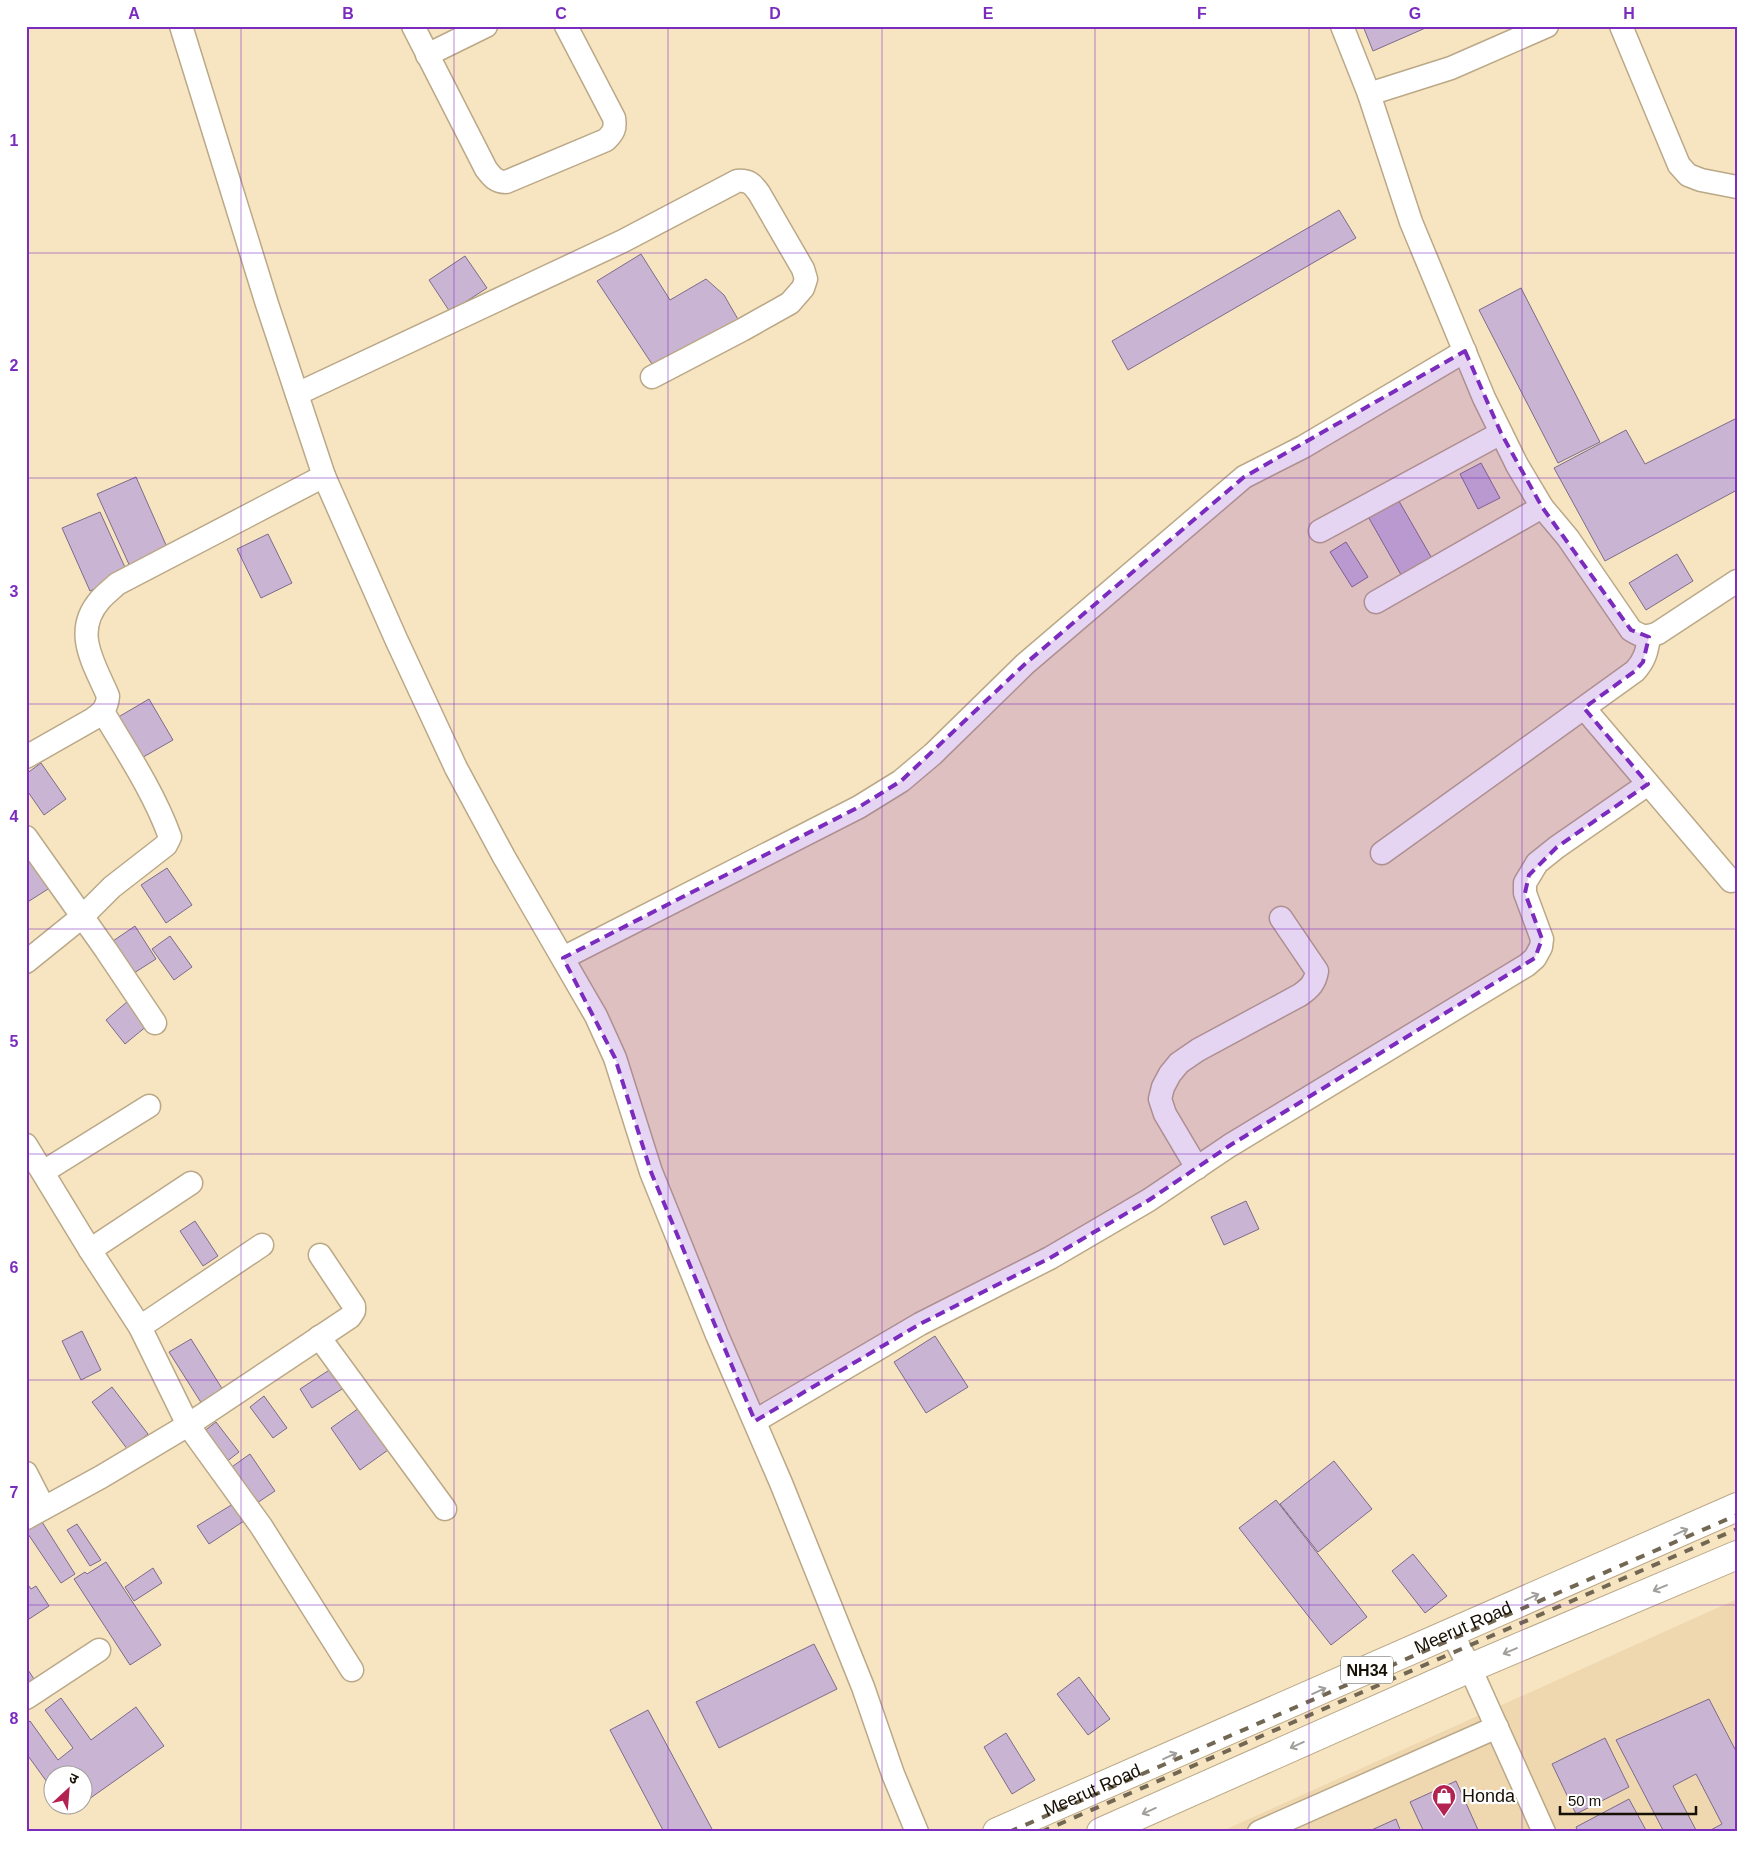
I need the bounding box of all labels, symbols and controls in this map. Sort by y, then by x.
text: A [128,5,140,22]
text: B [342,5,354,22]
text: C [555,5,567,22]
text: D [769,5,781,22]
text: E [983,5,994,22]
text: F [1197,5,1207,22]
text: G [1409,5,1421,22]
text: H [1623,5,1635,22]
text: 1 [10,132,19,149]
text: 2 [10,357,19,374]
text: 3 [10,583,19,600]
text: 4 [10,808,19,825]
text: 5 [10,1033,19,1050]
text: 6 [10,1259,19,1276]
text: 7 [10,1484,19,1501]
one-way arrow [1673,1526,1688,1536]
one-way arrow [1653,1584,1668,1593]
one-way arrow [1524,1592,1539,1602]
street label: Meerut Road [1411,1597,1515,1657]
one-way arrow [1503,1647,1518,1657]
road number: NH34 [1341,1656,1393,1684]
one-way arrow [1311,1685,1326,1695]
text: 8 [10,1710,19,1727]
one-way arrow [1290,1741,1305,1750]
one-way arrow [1162,1751,1177,1761]
street label: Meerut Road [1041,1760,1144,1820]
north arrow [42,1766,92,1816]
text: उ [67,1769,82,1788]
shop icon: Honda [1431,1783,1457,1817]
scale bar [1560,1783,1697,1815]
place label: Honda [1462,1786,1516,1806]
text: 50 m [1568,1792,1601,1809]
one-way arrow [1142,1806,1157,1816]

